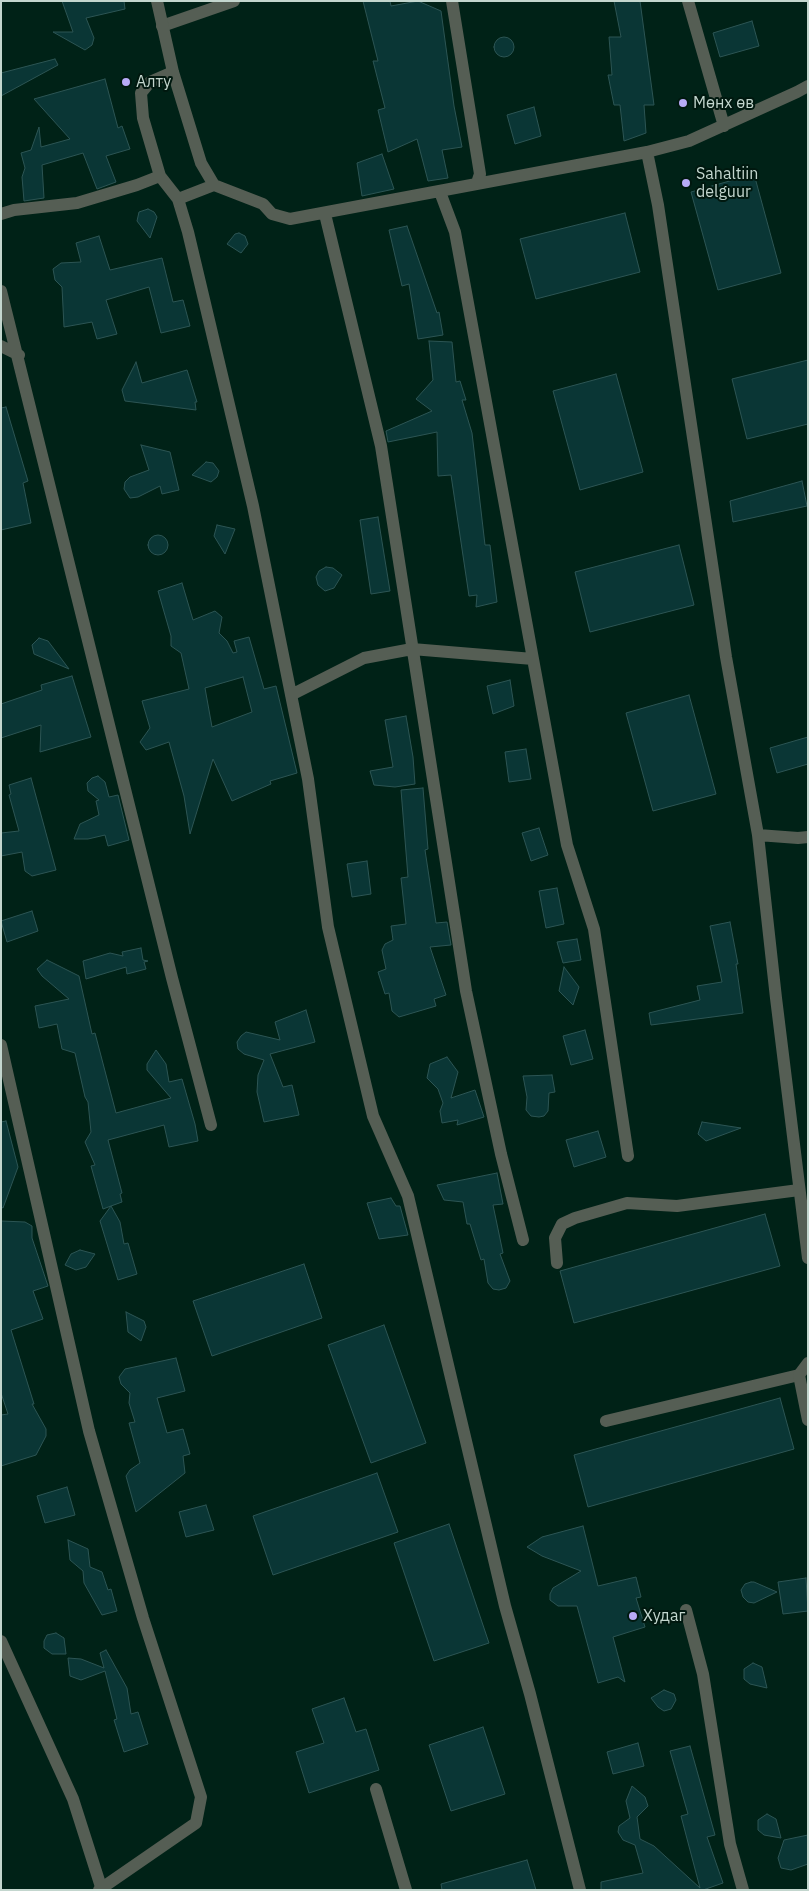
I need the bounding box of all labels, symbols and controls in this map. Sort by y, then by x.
place label: Алту [136,72,171,92]
marker: Алту [120,76,132,88]
place label: Мөнх өв [693,93,754,113]
marker: Мөнх өв [677,97,689,109]
place label: Sahaltiin delguur [696,164,758,202]
marker: Sahaltiin delguur [680,177,692,189]
place label: Худаг [643,1606,685,1626]
marker: Худаг [627,1610,639,1622]

